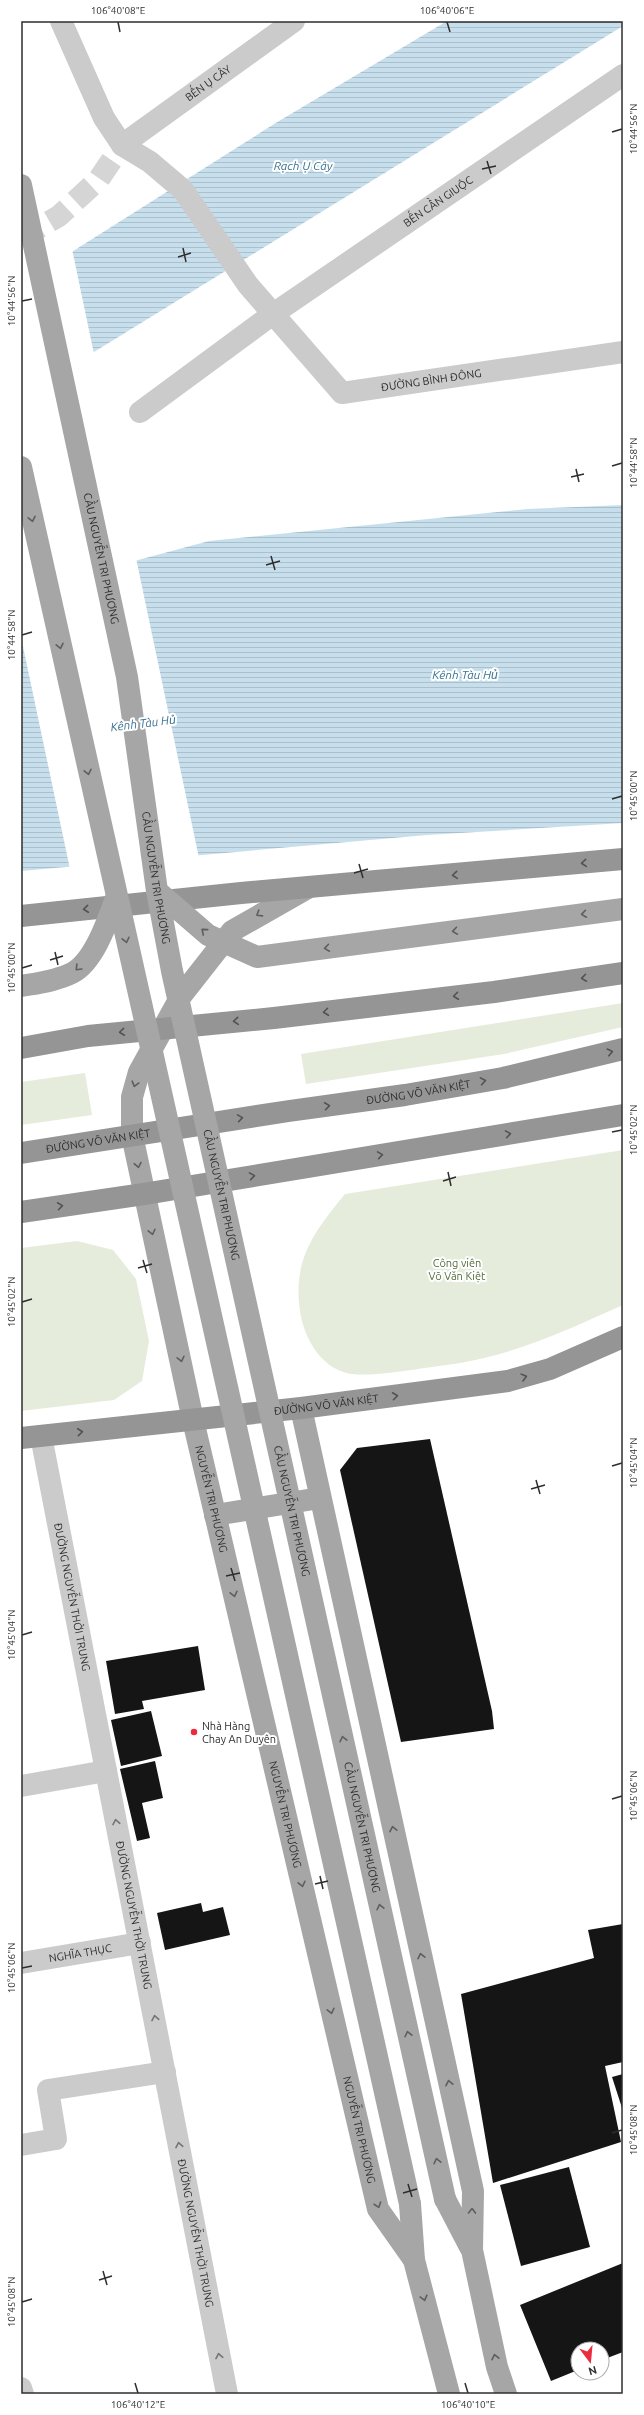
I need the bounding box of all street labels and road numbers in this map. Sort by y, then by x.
street label: BẾN Ụ CÂY [183,62,234,103]
street label: BẾN CẦN GIUỘC [401,173,475,229]
street label: ĐƯỜNG BÌNH ĐÔNG [380,367,482,393]
street label: CẦU NGUYỄN TRI PHƯƠNG [81,492,121,625]
street label: CẦU NGUYỄN TRI PHƯƠNG [140,811,173,945]
street label: ĐƯỜNG VÕ VĂN KIỆT [365,1078,471,1106]
street label: ĐƯỜNG VÕ VĂN KIỆT [45,1127,151,1155]
street label: CẦU NGUYỄN TRI PHƯƠNG [201,1128,242,1261]
street label: ĐƯỜNG VÕ VĂN KIỆT [273,1392,379,1417]
street label: NGUYỄN TRI PHƯƠNG [193,1444,230,1554]
street label: CẦU NGUYỄN TRI PHƯƠNG [272,1444,312,1578]
street label: ĐƯỜNG NGUYỄN THỜI TRUNG [52,1522,93,1672]
street label: NGUYỄN TRI PHƯƠNG [267,1760,304,1869]
street label: CẦU NGUYỄN TRI PHƯƠNG [342,1761,383,1894]
street label: ĐƯỜNG NGUYỄN THỜI TRUNG [114,1840,154,1990]
street label: NGHĨA THỤC [48,1942,113,1964]
street label: NGUYỄN TRI PHƯƠNG [341,2075,378,2185]
street label: ĐƯỜNG NGUYỄN THỜI TRUNG [175,2158,216,2308]

